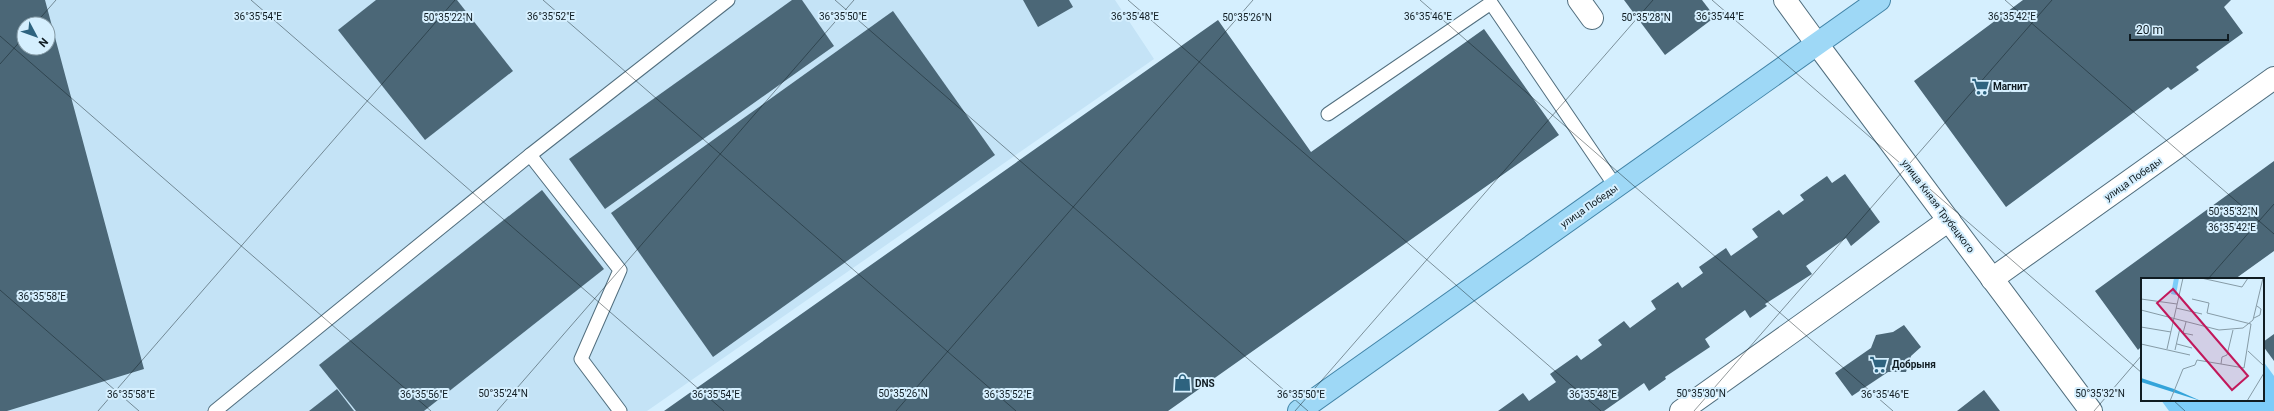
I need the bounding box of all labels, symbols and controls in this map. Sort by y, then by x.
text: 36°35'54"E [234,11,282,22]
text: 36°35'52"E [527,11,575,22]
text: 36°35'50"E [819,11,867,22]
text: 36°35'48"E [1111,11,1159,22]
text: 36°35'46"E [1404,11,1452,22]
text: 36°35'44"E [1696,11,1744,22]
text: 36°35'42"E [1988,11,2036,22]
text: 50°35'22"N [423,12,473,23]
text: 50°35'26"N [1222,12,1272,23]
text: 50°35'28"N [1621,12,1671,23]
north arrow [16,16,56,56]
scale bar [2130,16,2228,42]
text: 20 m [2136,23,2163,37]
text: N [36,35,51,50]
supermarket icon: Магнит [1970,76,1990,96]
place label: Магнит [1993,81,2028,92]
street label: улица Победы [2102,155,2164,203]
street label: улица Князя Трубецкого [1899,157,1977,255]
street label: улица Победы [1558,182,1620,230]
text: 50°35'32"N [2208,206,2258,217]
text: 36°35'42"E [2208,222,2256,233]
inset map [2141,278,2264,401]
text: 36°35'58"E [18,291,66,302]
supermarket icon: Добрыня [1869,354,1889,374]
place label: Добрыня [1892,359,1936,370]
shop icon: DNS [1172,373,1192,393]
place label: DNS [1195,378,1215,389]
text: 50°35'24"N [478,388,528,399]
text: 50°35'26"N [878,388,928,399]
text: 50°35'30"N [1676,388,1726,399]
text: 50°35'32"N [2075,388,2125,399]
text: 36°35'58"E [107,389,155,400]
text: 36°35'56"E [400,389,448,400]
text: 36°35'54"E [692,389,740,400]
text: 36°35'52"E [984,389,1032,400]
text: 36°35'50"E [1277,389,1325,400]
text: 36°35'48"E [1569,389,1617,400]
text: 36°35'46"E [1861,389,1909,400]

